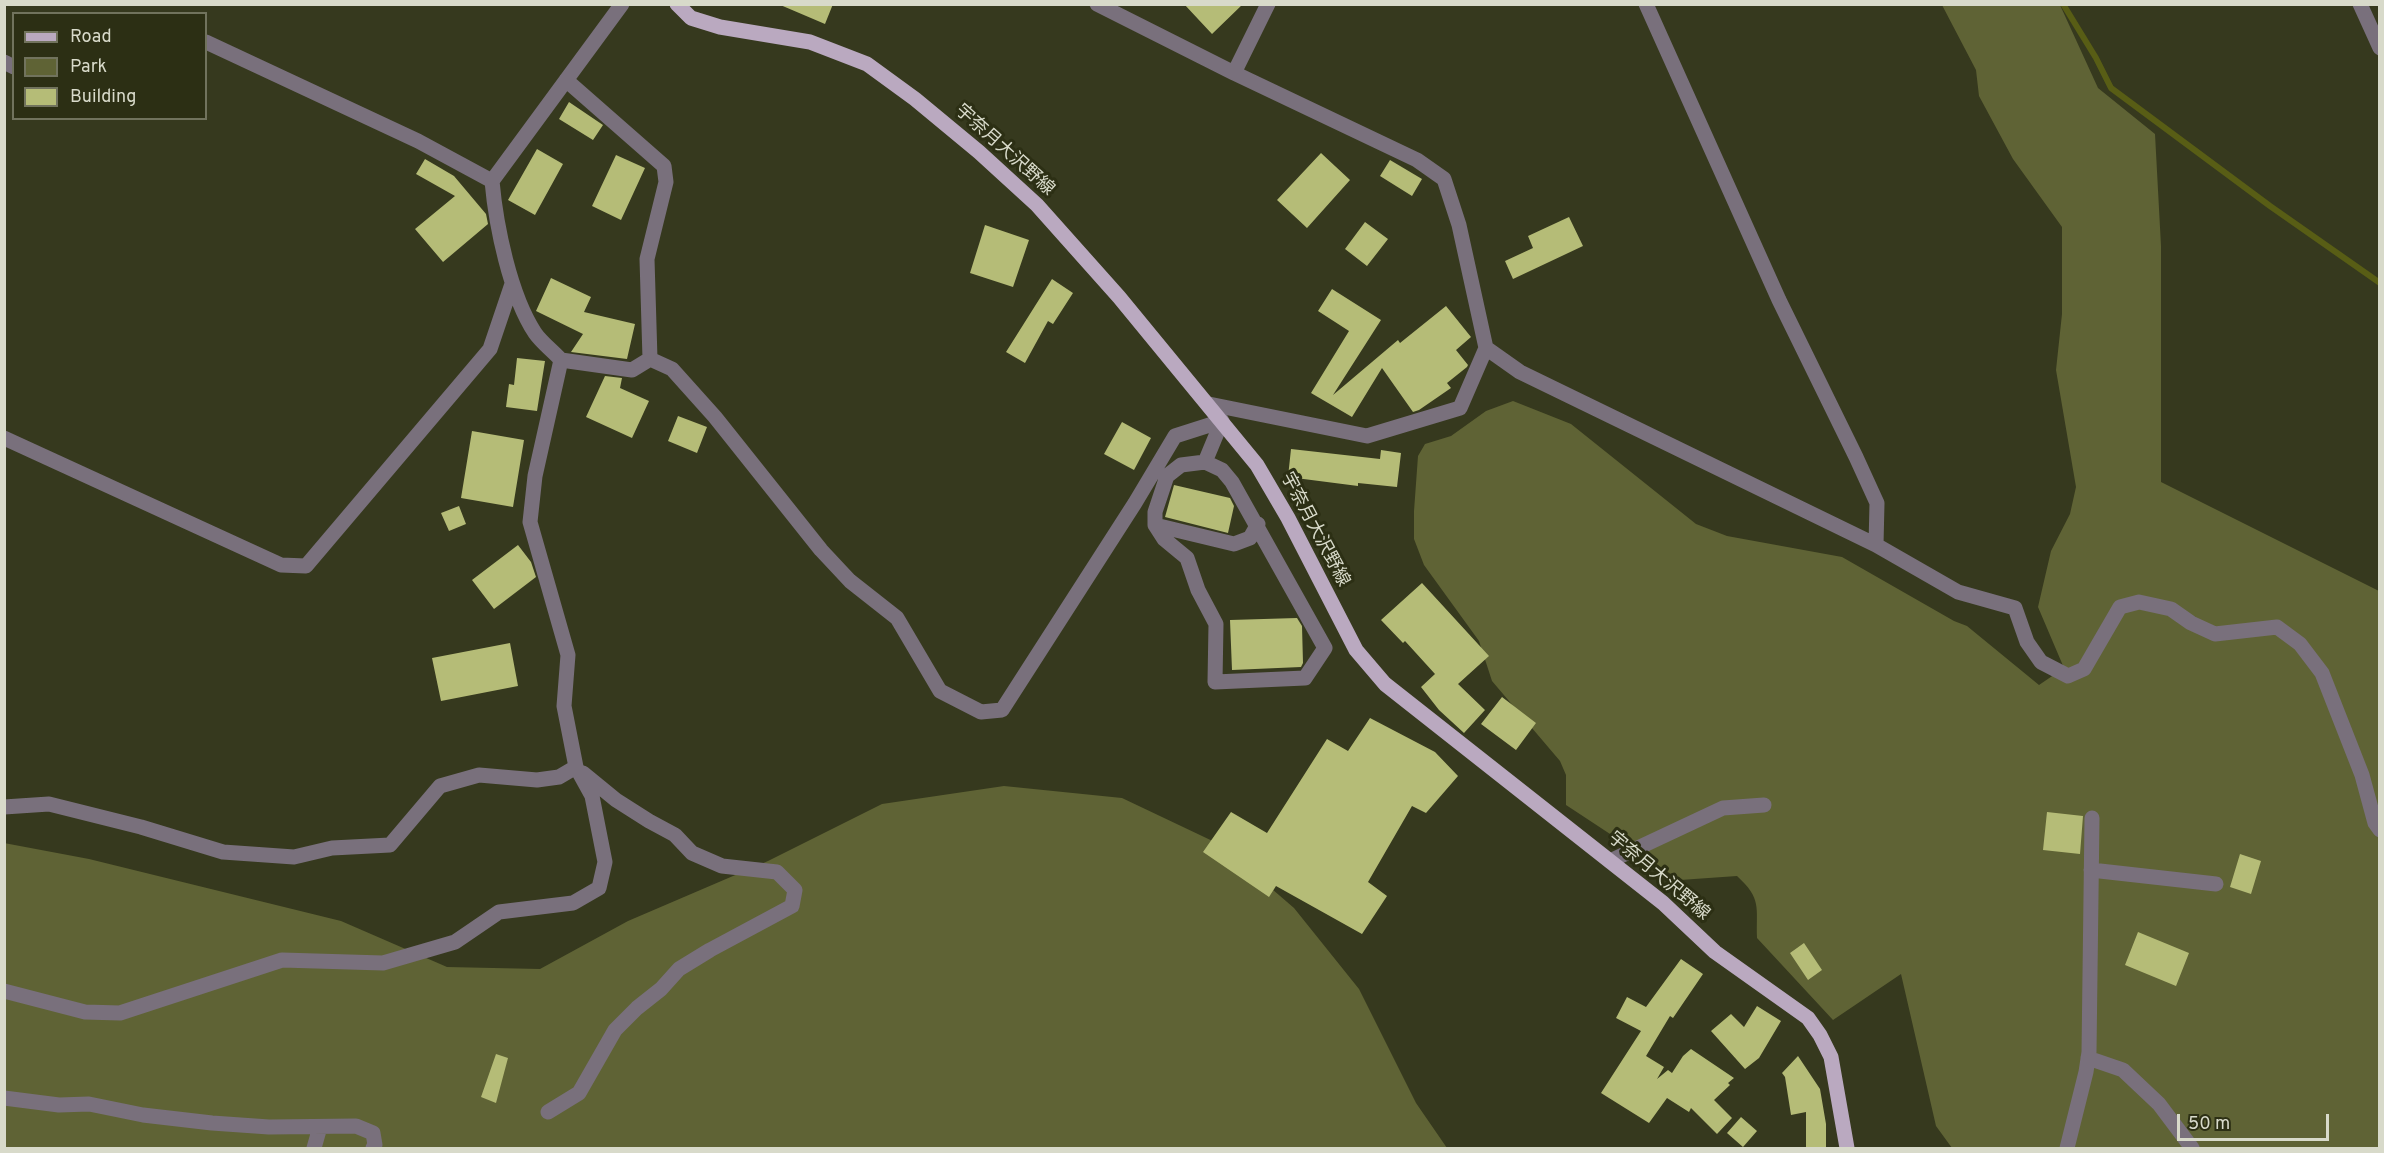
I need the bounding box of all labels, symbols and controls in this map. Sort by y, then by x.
legend [12,12,207,120]
text: Road [70,26,112,49]
text: Park [70,56,107,79]
text: Building [70,86,136,109]
street label: 宇奈月大沢野線 [950,101,1058,201]
street label: 宇奈月大沢野線 [1275,469,1353,591]
street label: 宇奈月大沢野線 [1603,828,1713,926]
scale bar [2180,1102,2332,1140]
text: 50 m [2188,1113,2230,1136]

